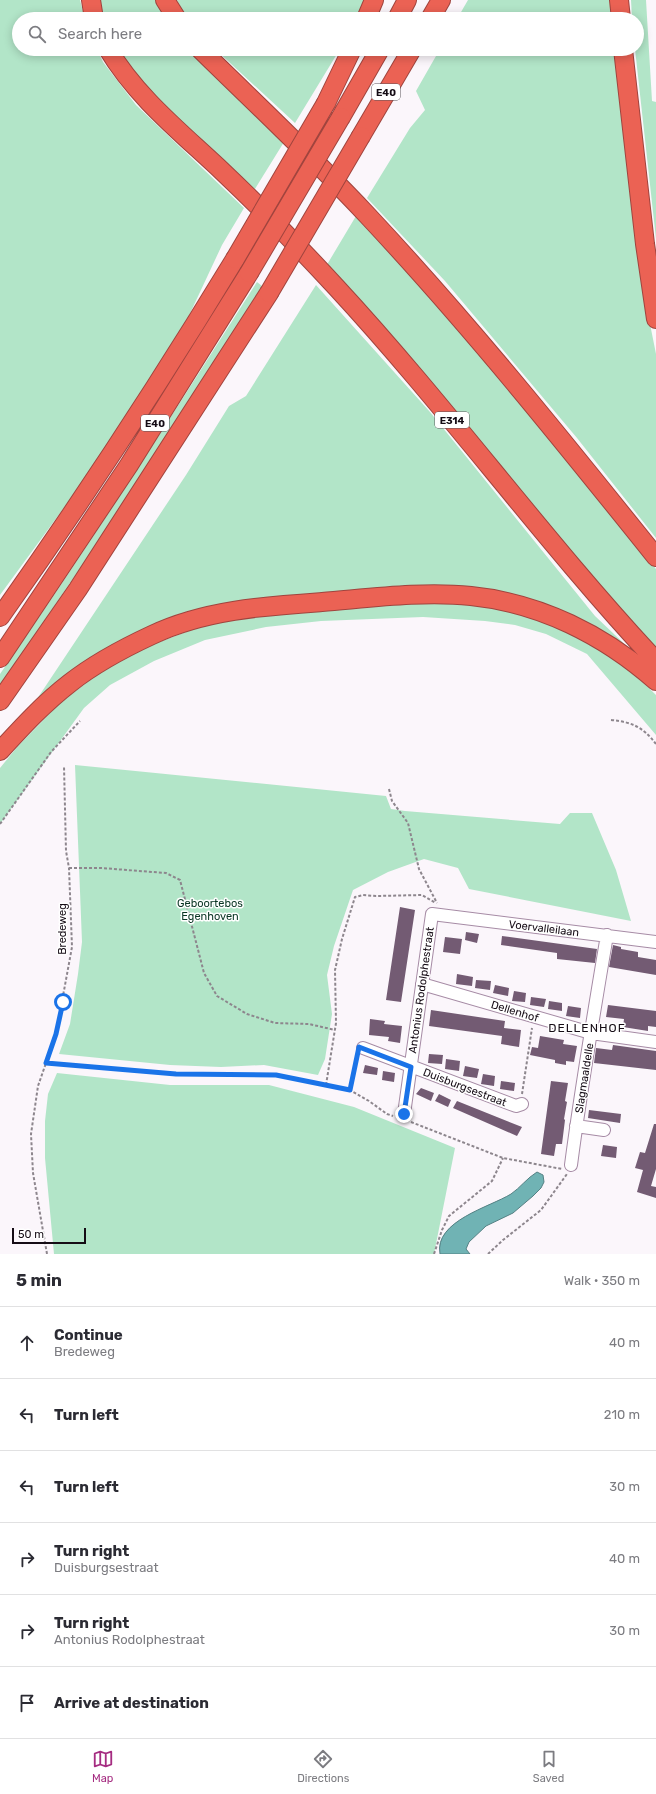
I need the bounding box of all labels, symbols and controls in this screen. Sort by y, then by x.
search box [12,12,644,56]
icon: search [26,23,48,45]
text: Search here [58,25,142,43]
road number: E40 [372,84,400,100]
road number: E314 [435,412,469,428]
road number: E40 [141,415,169,431]
park label: Geboortebos Egenhoven [177,897,243,923]
street label: Bredeweg [56,903,69,955]
street label: Voervalleilaan [508,918,580,939]
street label: Antonius Rodolphestraat [406,925,437,1054]
route start [54,993,72,1011]
street label: Dellenhof [489,998,541,1025]
district label: DELLENHOF [548,1021,626,1035]
street label: Slagmaaldelle [573,1042,596,1114]
street label: Duisburgsestraat [421,1066,509,1110]
route end [395,1105,413,1123]
scale bar [12,1226,86,1245]
text: 50 m [18,1228,44,1241]
text: 5 min [16,1270,62,1290]
text: Walk · 350 m [564,1273,640,1288]
text: Continue [54,1326,123,1344]
icon: ahead [16,1332,38,1354]
text: 40 m [609,1335,640,1350]
text: Bredeweg [54,1344,115,1359]
icon: left [16,1404,38,1426]
text: Turn left [54,1406,119,1424]
text: 210 m [604,1407,640,1422]
icon: left [16,1476,38,1498]
text: Turn left [54,1478,119,1496]
text: 30 m [609,1479,640,1494]
text: Turn right [54,1542,129,1560]
icon: right [16,1548,38,1570]
text: 40 m [609,1551,640,1566]
text: Duisburgsestraat [54,1560,159,1575]
text: Turn right [54,1614,129,1632]
icon: right [16,1620,38,1642]
text: 30 m [609,1623,640,1638]
text: Antonius Rodolphestraat [54,1632,205,1647]
icon: arrive [16,1692,38,1714]
text: Arrive at destination [54,1694,209,1712]
tab: Map [92,1748,114,1785]
tab: Directions [297,1748,349,1785]
tab: Saved [533,1748,564,1785]

